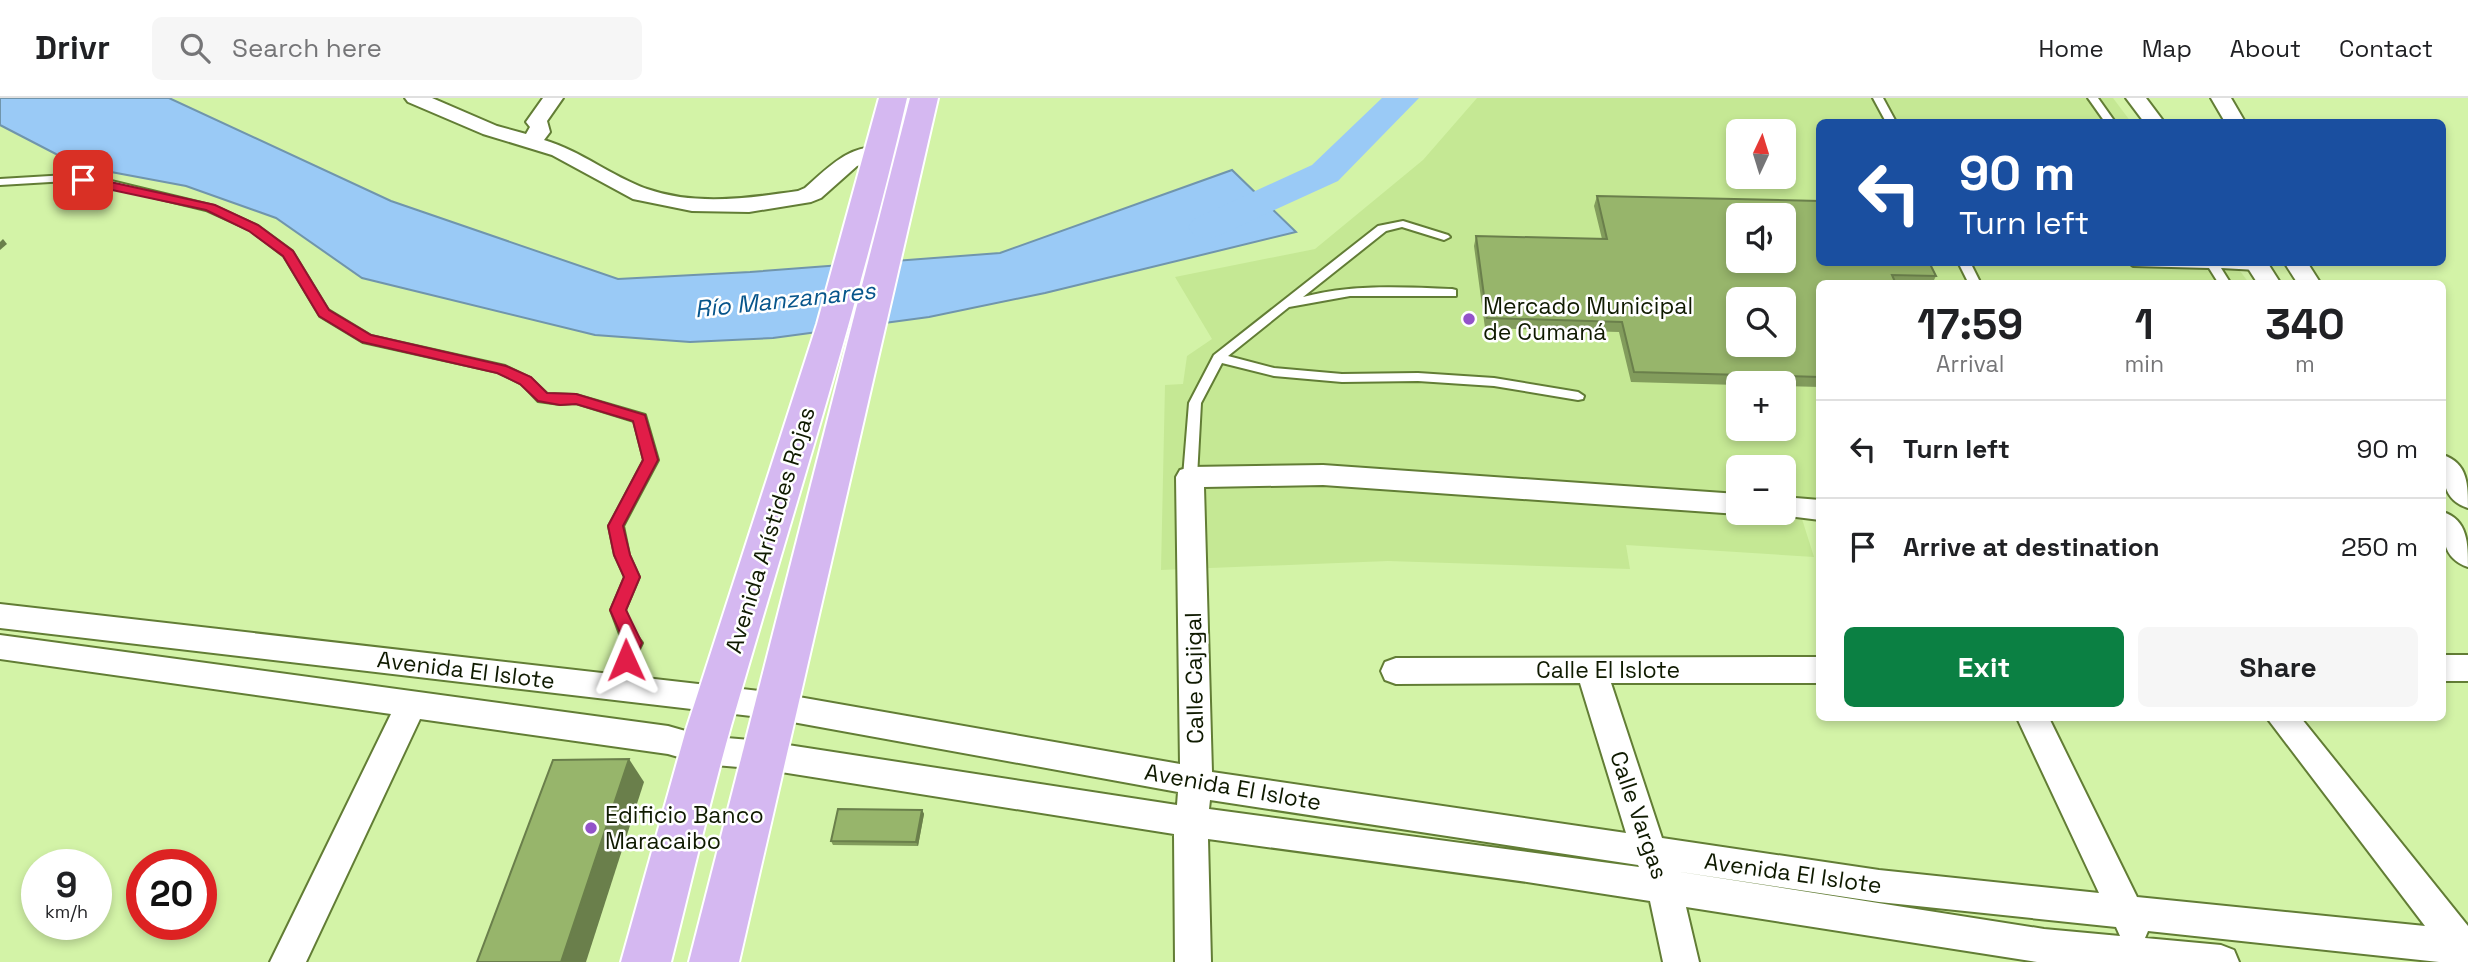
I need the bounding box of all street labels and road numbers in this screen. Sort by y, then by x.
street label: Avenida Arístides Rojas [718,403,822,657]
street label: Calle Cajigal [1178,612,1210,744]
street label: Avenida El Islote [375,644,557,696]
street label: Calle El Islote [1536,655,1680,685]
street label: Calle Vargas [1603,747,1675,883]
street label: Avenida El Islote [1142,757,1324,817]
street label: Avenida El Islote [1702,846,1884,900]

